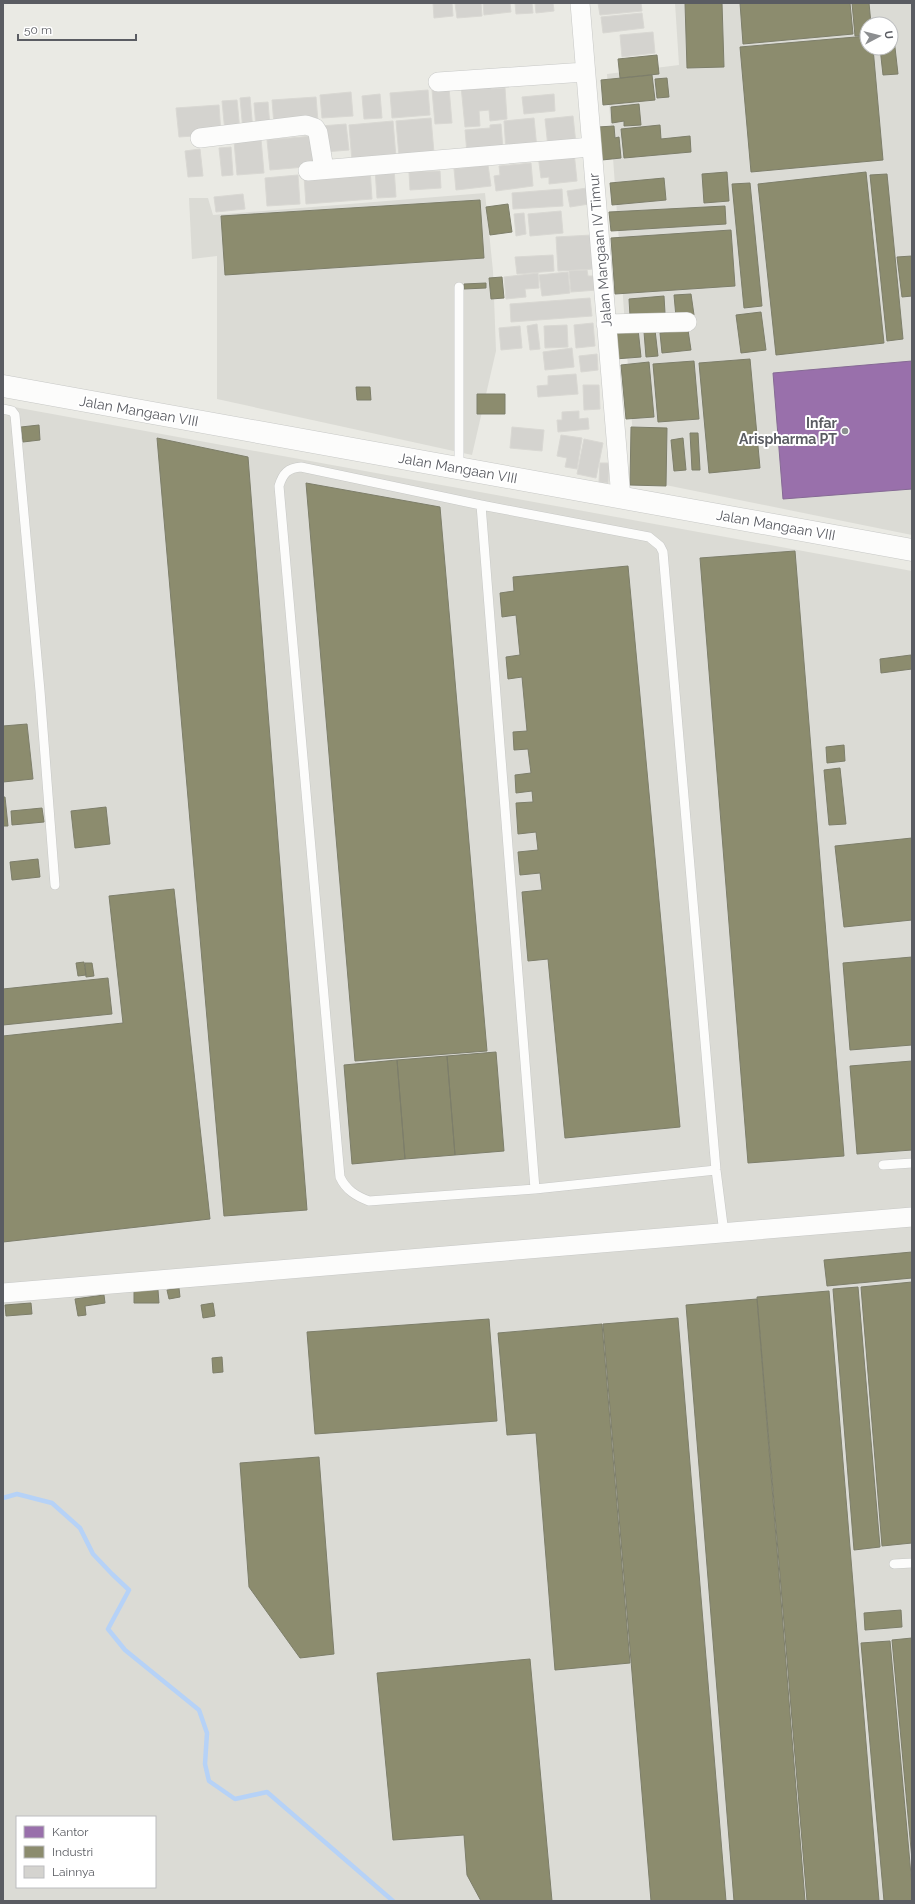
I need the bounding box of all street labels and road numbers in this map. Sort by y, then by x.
street label: Jalan Mangaan IV Timur [585,172,615,328]
street label: Jalan Mangaan VIII [78,393,200,429]
street label: Jalan Mangaan VIII [397,450,519,486]
street label: Jalan Mangaan VIII [715,507,837,543]

